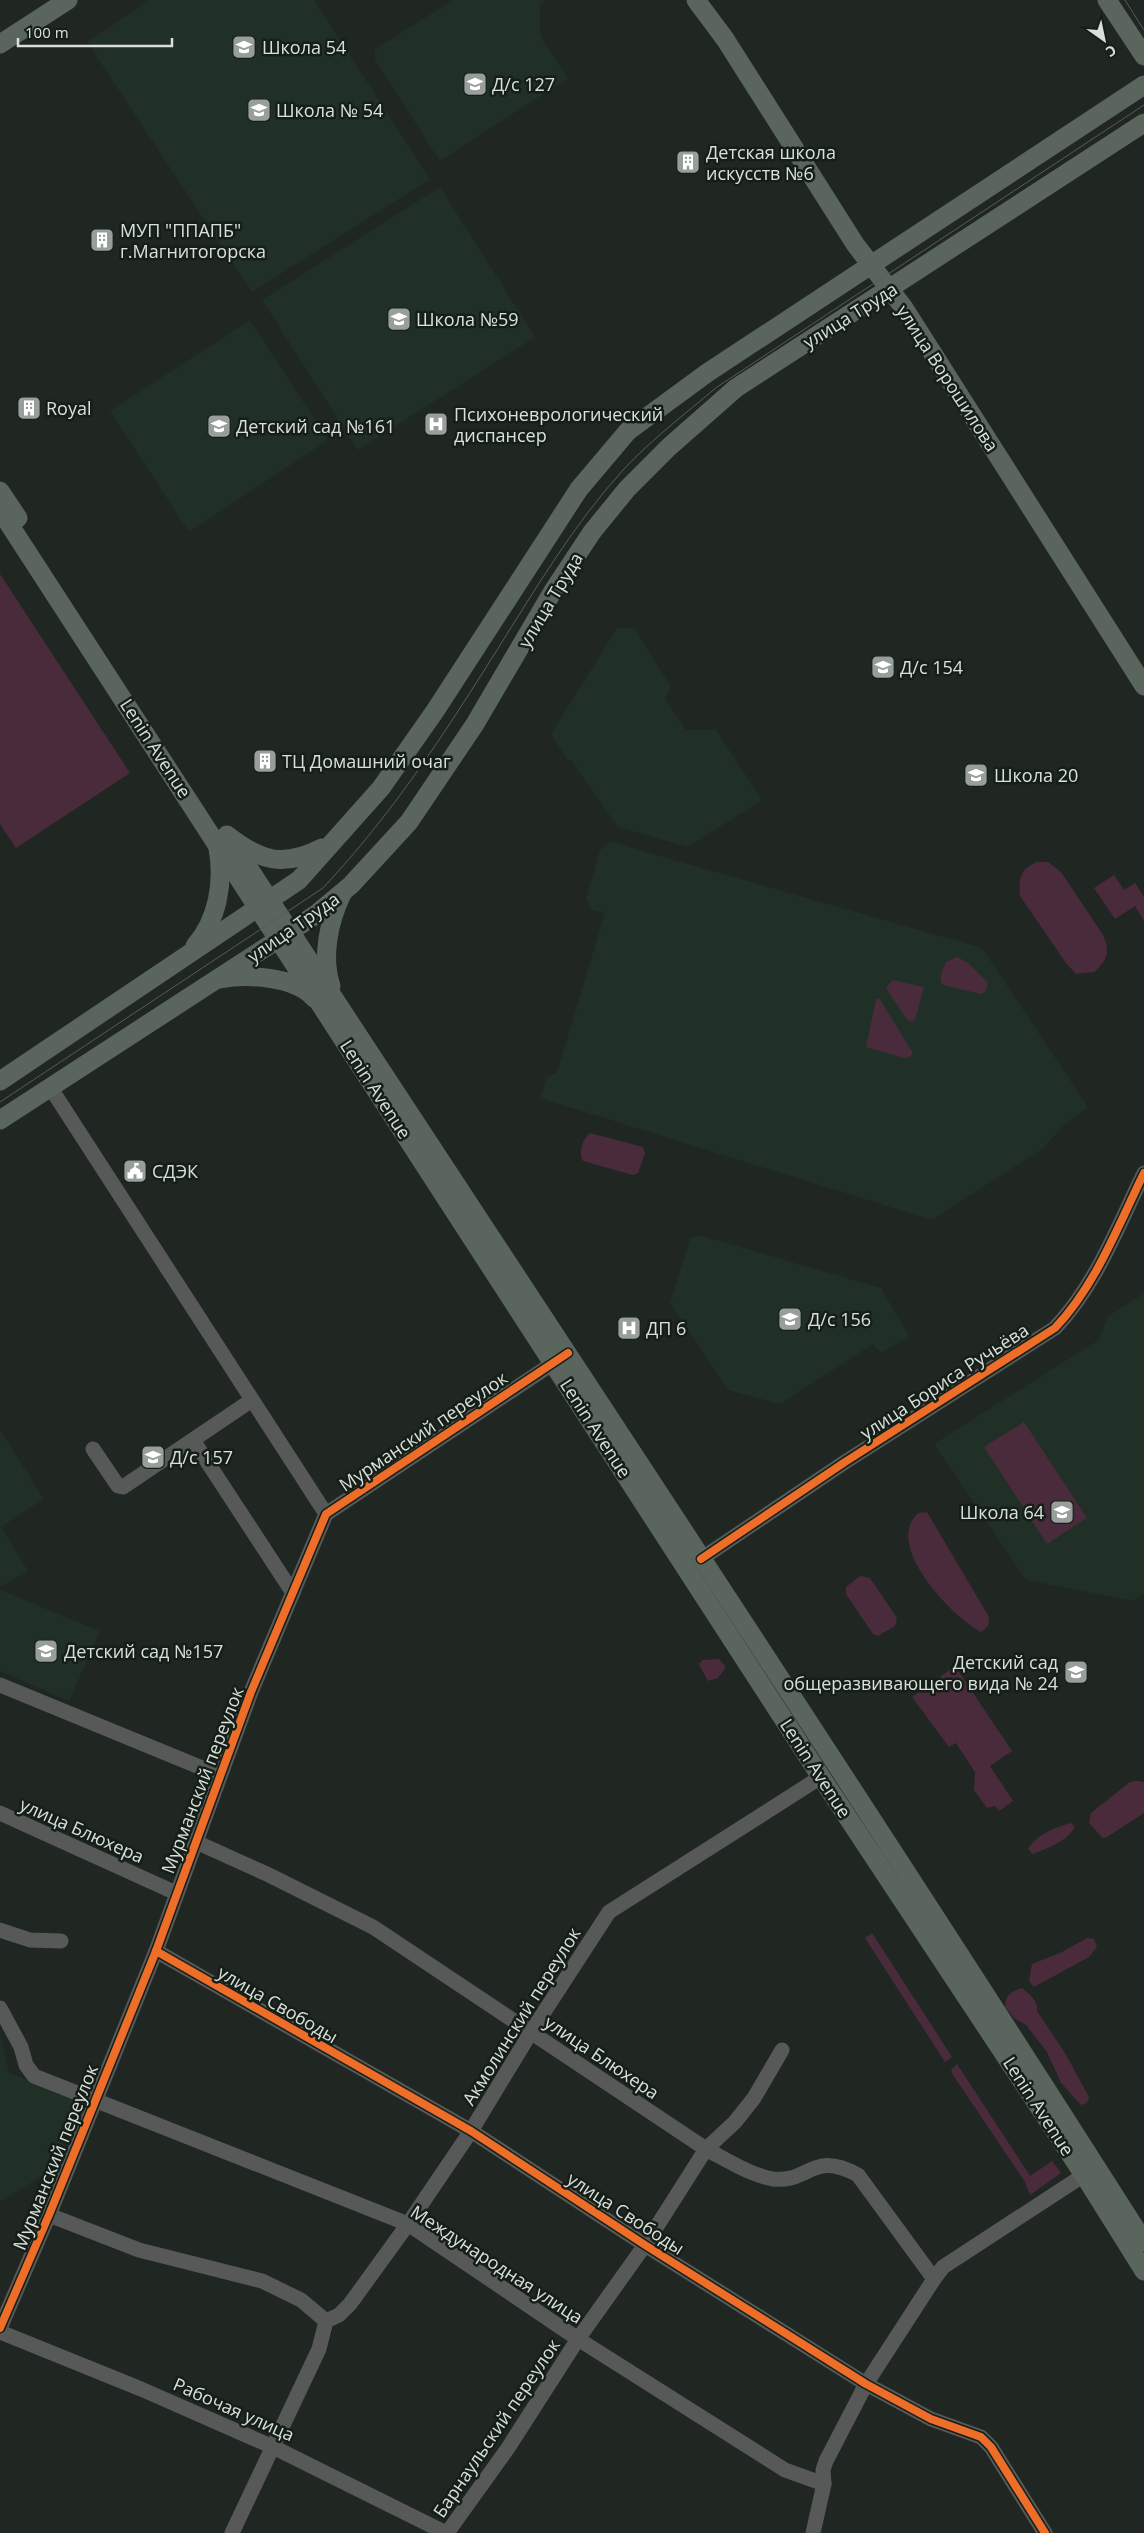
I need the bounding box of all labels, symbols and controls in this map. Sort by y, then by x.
scale bar [18,15,171,47]
north arrow [1079,15,1129,65]
text: 100 m [25,22,69,42]
school or university icon: Школа 54 [231,34,257,60]
place label: Школа 54 [262,35,346,59]
text: С [1102,41,1120,62]
school or university icon: Д/с 127 [462,71,488,97]
place label: Д/с 127 [492,72,555,96]
school or university icon: Школа № 54 [246,97,272,123]
place label: Школа № 54 [276,98,383,122]
place label: Детская школа искусств №6 [706,140,836,185]
building icon: Детская школа искусств №6 [675,149,701,175]
place label: МУП "ППАПБ" г.Магнитогорска [120,218,266,263]
building icon: МУП "ППАПБ" г.Магнитогорска [89,227,115,253]
street label: улица Труда [798,276,902,354]
street label: улица Ворошилова [892,300,1004,456]
school or university icon: Школа №59 [386,306,412,332]
place label: Школа №59 [416,307,519,331]
building icon: Royal [16,395,42,421]
place label: Royal [46,396,92,420]
place label: Психоневрологический диспансер [454,402,663,447]
hospital icon: Психоневрологический диспансер [423,411,449,437]
school or university icon: Детский сад №161 [206,413,232,439]
place label: Детский сад №161 [236,414,395,438]
street label: улица Труда [512,548,588,652]
school or university icon: Д/с 154 [870,654,896,680]
place label: Д/с 154 [900,655,963,679]
street label: Lenin Avenue [115,694,197,802]
building icon: ТЦ Домашний очаг [252,748,278,774]
place label: ТЦ Домашний очаг [282,749,451,773]
school or university icon: Школа 20 [963,762,989,788]
place label: Школа 20 [994,763,1078,787]
street label: улица Труда [242,886,344,968]
street label: Lenin Avenue [335,1035,417,1143]
public building icon: СДЭК [122,1158,148,1184]
place label: СДЭК [152,1159,198,1183]
school or university icon: Д/с 156 [777,1306,803,1332]
place label: Д/с 156 [808,1307,871,1331]
hospital icon: ДП 6 [616,1315,642,1341]
place label: ДП 6 [646,1316,686,1340]
street label: улица Бориса Ручьёва [855,1318,1033,1444]
street label: Мурманский переулок [334,1365,512,1496]
street label: Lenin Avenue [555,1374,637,1482]
school or university icon: Д/с 157 [140,1444,166,1470]
place label: Д/с 157 [170,1445,233,1469]
school or university icon: Школа 64 [1049,1499,1075,1525]
place label: Школа 64 [960,1500,1044,1524]
school or university icon: Детский сад №157 [33,1638,59,1664]
place label: Детский сад №157 [64,1639,223,1663]
place label: Детский сад общеразвивающего вида № 24 [784,1650,1058,1695]
school or university icon: Детский сад общеразвивающего вида № 24 [1063,1659,1089,1685]
street label: Мурманский переулок [155,1683,249,1877]
street label: Lenin Avenue [775,1714,857,1822]
street label: улица Блюхера [16,1792,148,1868]
street label: Акмолинский переулок [456,1922,586,2109]
street label: улица Свободы [214,1960,342,2048]
street label: улица Блюхера [540,2010,664,2104]
street label: Lenin Avenue [998,2052,1080,2160]
street label: Мурманский переулок [7,2060,103,2253]
street label: улица Свободы [563,2166,689,2260]
street label: Международная улица [406,2199,588,2329]
street label: Барнаульский переулок [427,2333,565,2522]
street label: Рабочая улица [170,2372,298,2446]

